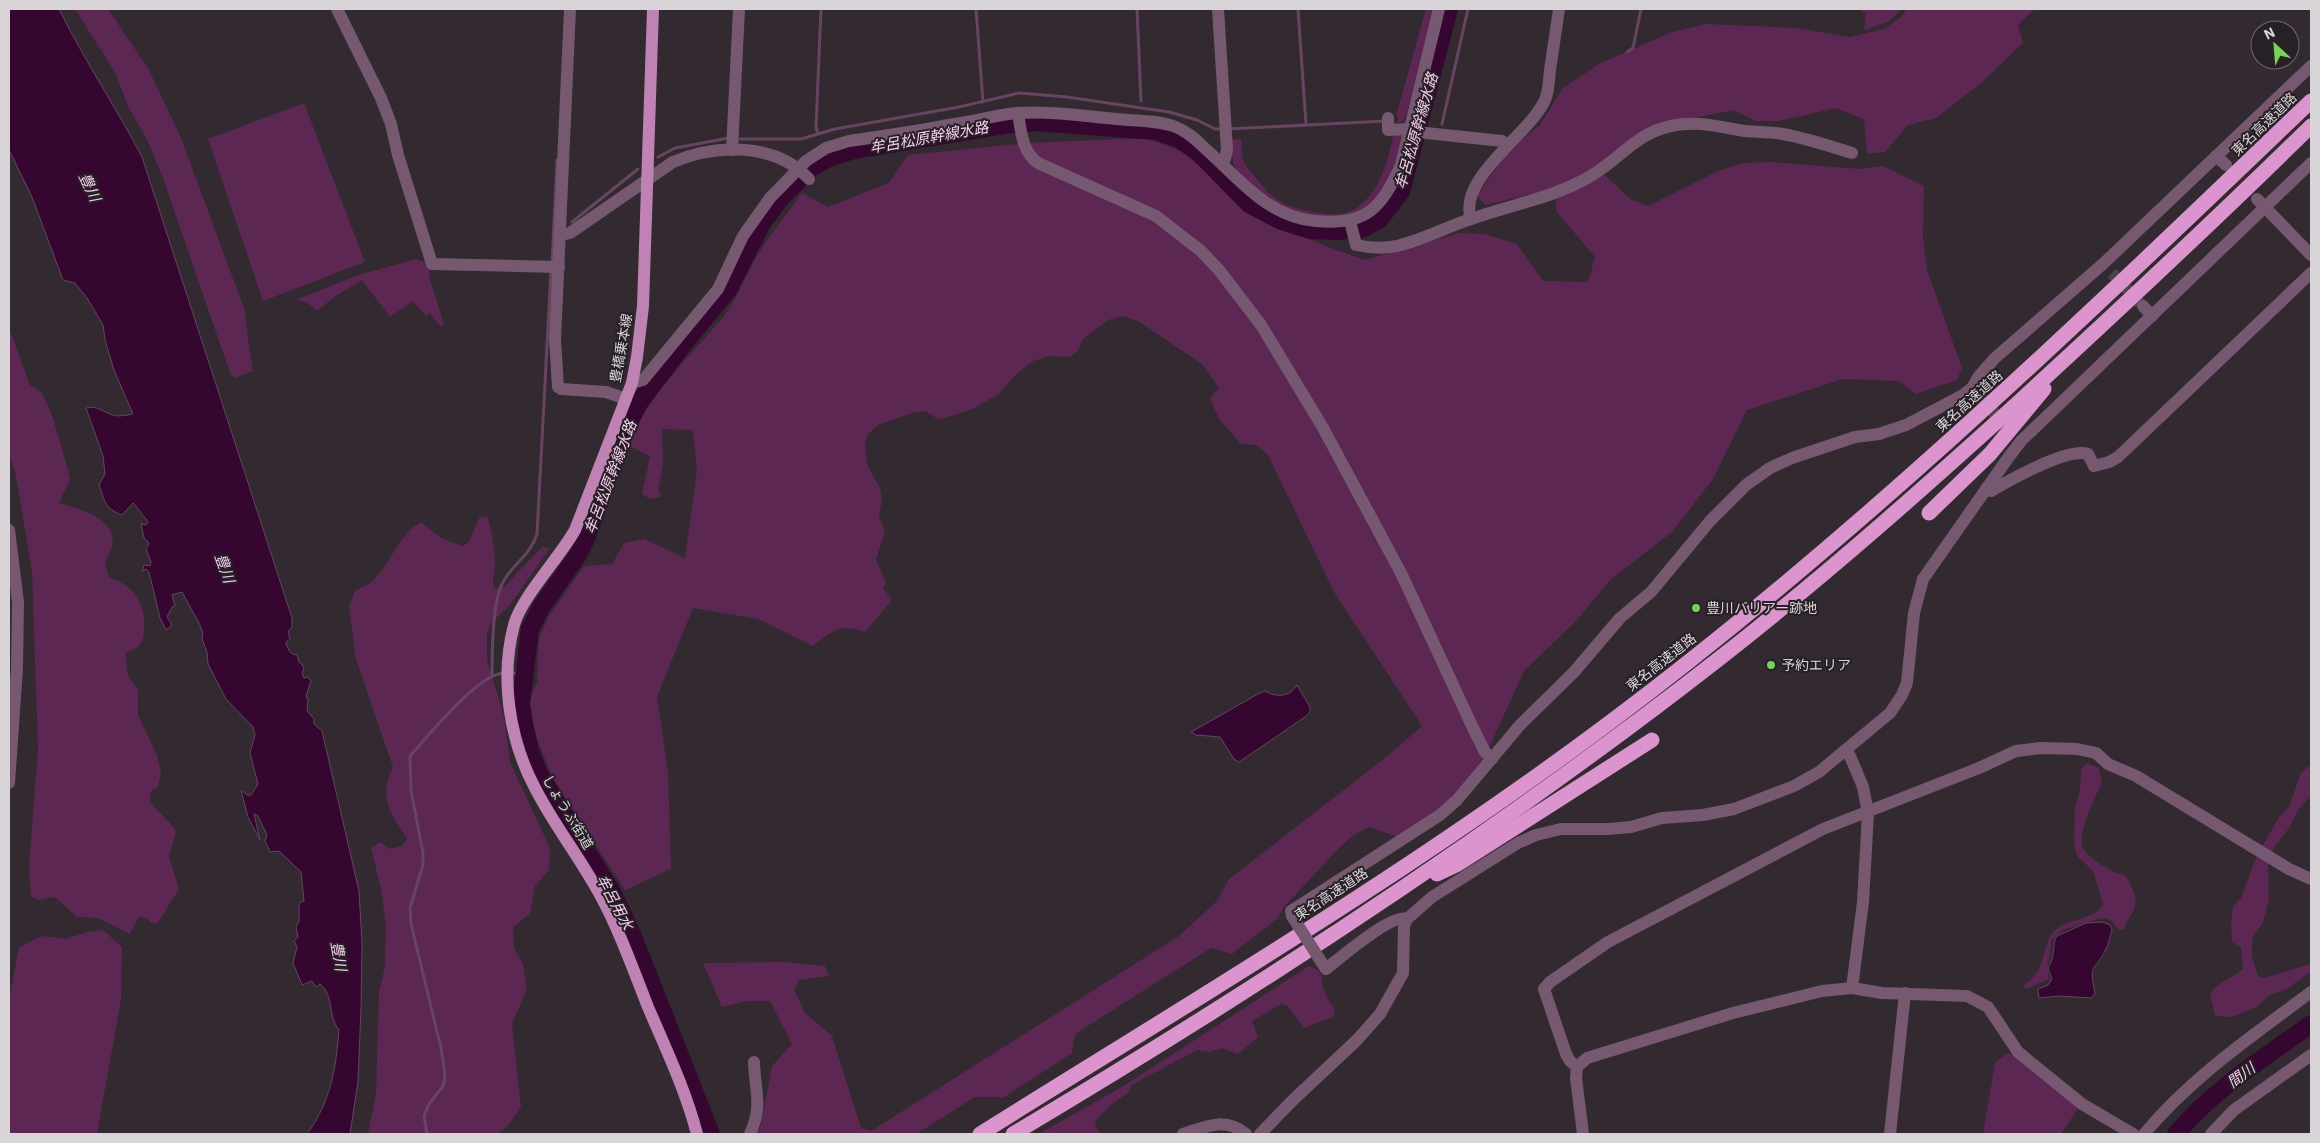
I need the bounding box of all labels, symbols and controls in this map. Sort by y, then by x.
north arrow [2250,20,2300,70]
text: N [2261,23,2278,44]
water label: 牟呂松原幹線水路 [1390,69,1442,191]
street label: 東名高速道路 [2228,88,2300,160]
water label: 牟呂松原幹線水路 [868,117,992,157]
water label: 豊川 [75,169,106,206]
street label: 豊橋乗本線 [606,312,636,384]
street label: 東名高速道路 [1932,366,2006,436]
water label: 牟呂松原幹線水路 [580,416,641,536]
water label: 豊川 [211,551,240,587]
place label: 豊川バリアー跡地 [1706,599,1817,617]
marker: 豊川バリアー跡地 [1690,602,1702,614]
street label: 東名高速道路 [1622,629,1700,695]
place label: 予約エリア [1781,656,1851,674]
marker: 予約エリア [1765,659,1777,671]
street label: しょうぶ街道 [539,771,597,853]
street label: 東名高速道路 [1291,864,1371,924]
water label: 牟呂用水 [593,871,638,935]
water label: 豊川 [327,940,351,974]
water label: 間川 [2223,1057,2260,1092]

